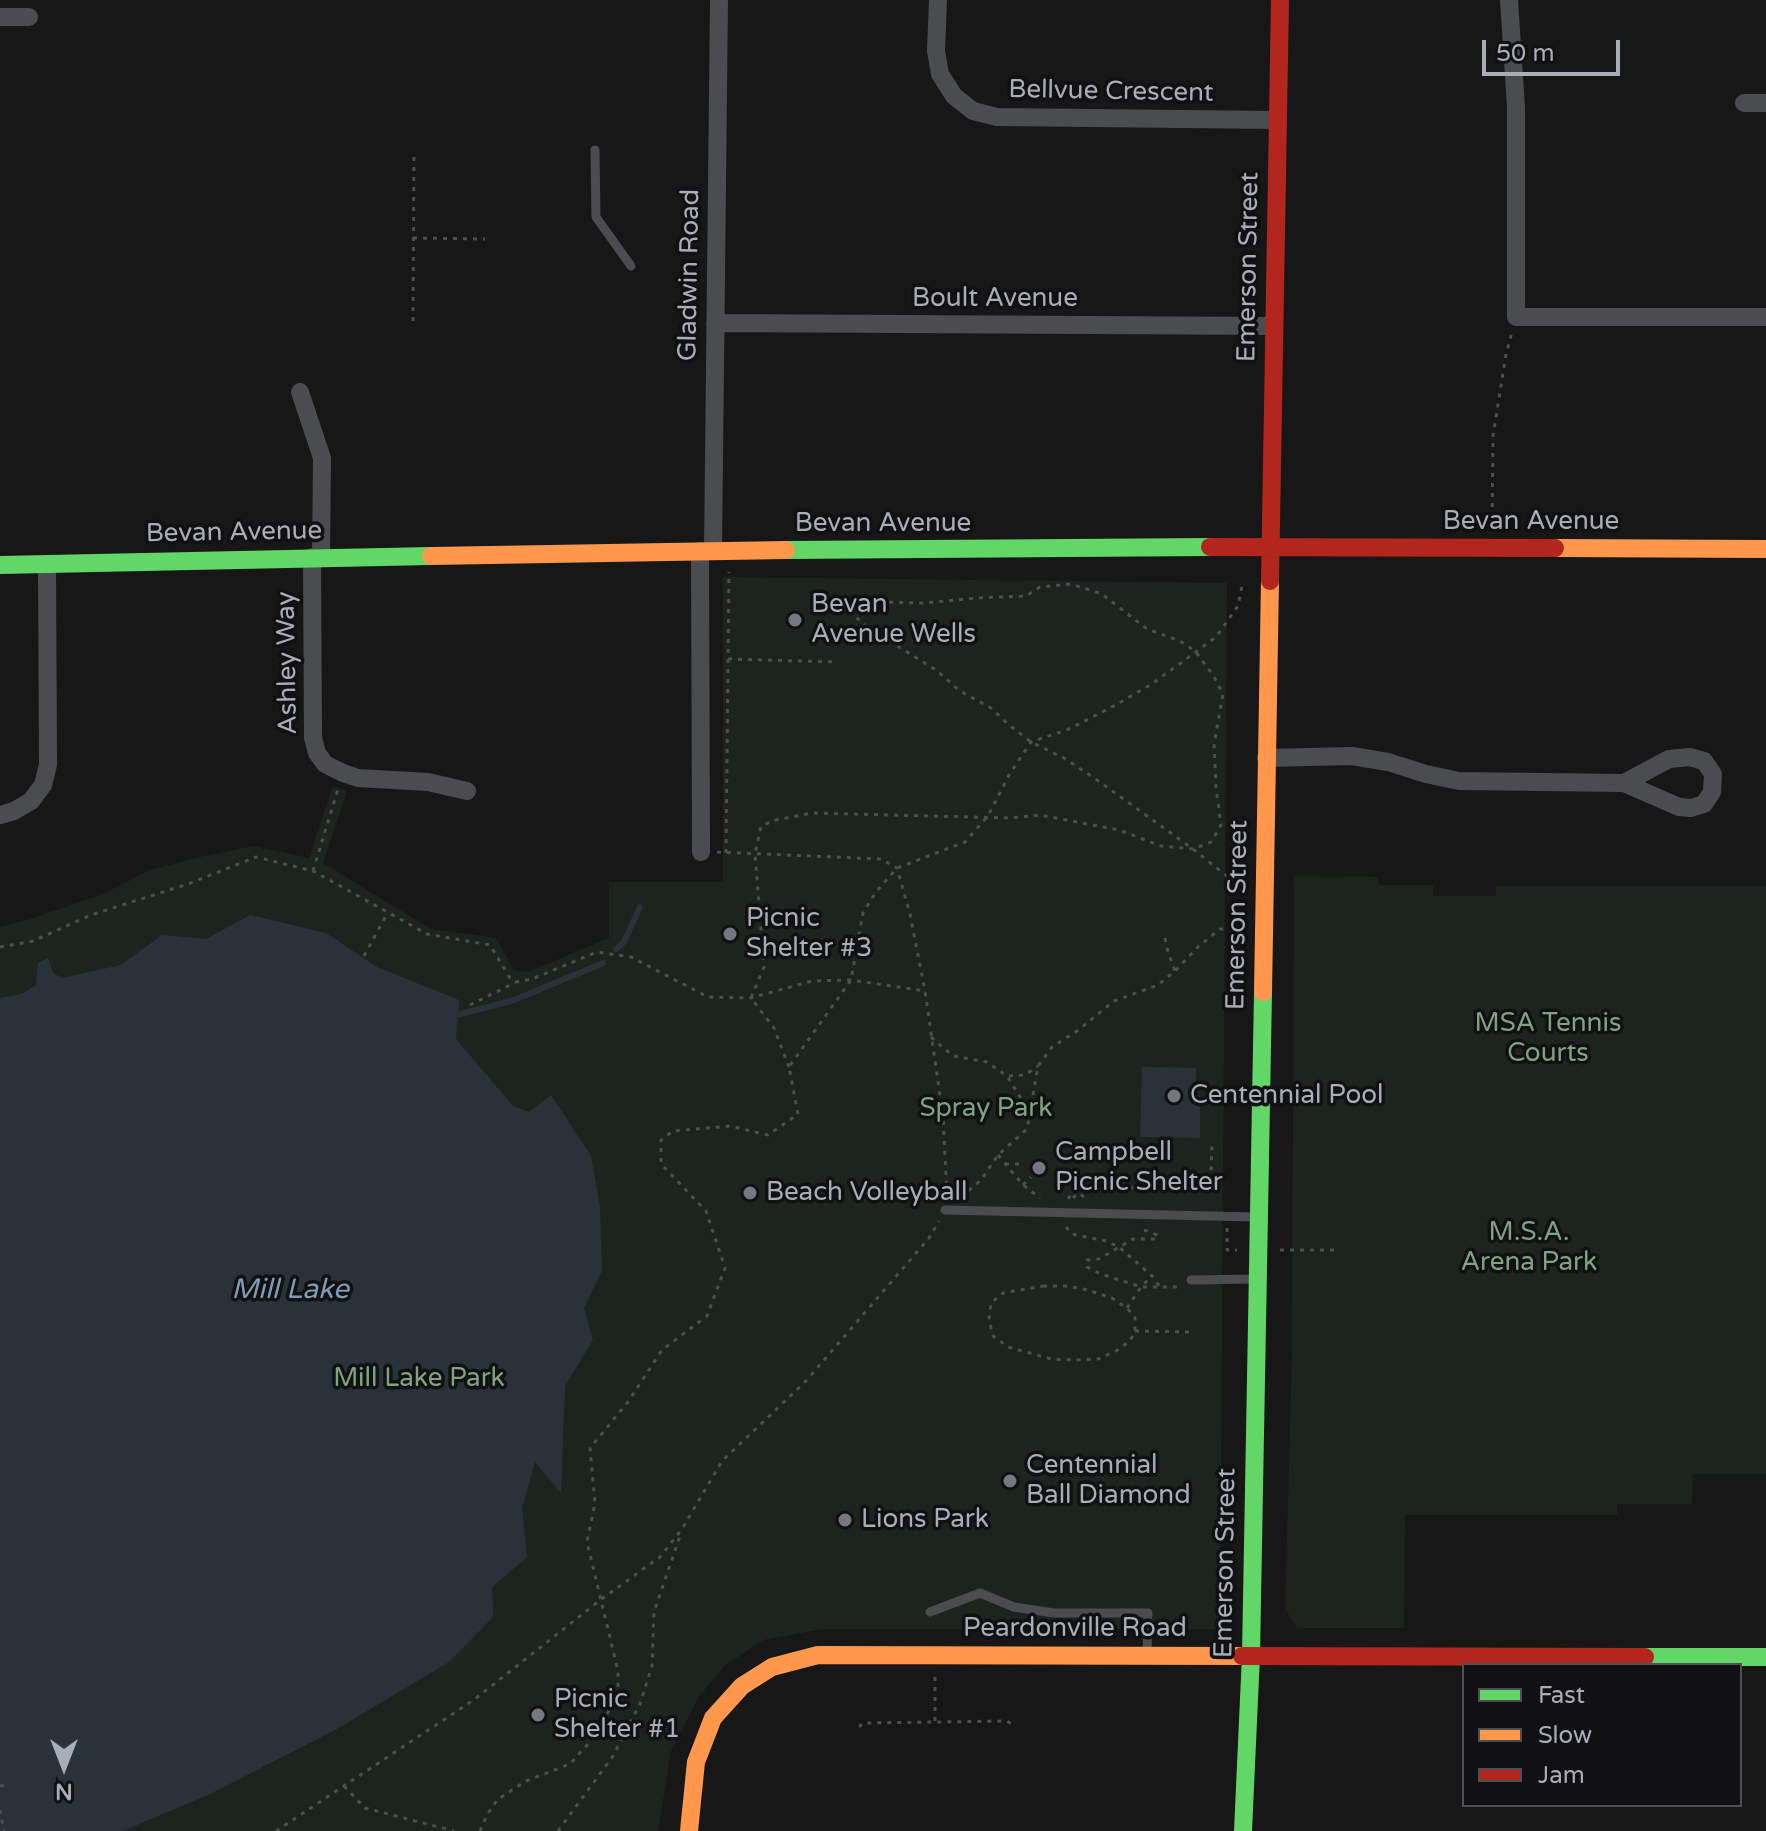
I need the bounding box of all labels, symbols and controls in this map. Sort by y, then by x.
scale bar [1486,24,1624,74]
text: 50 m [1496,39,1554,68]
street label: Bellvue Crescent [1008,75,1214,109]
street label: Emerson Street [1232,172,1266,362]
street label: Gladwin Road [673,189,707,361]
street label: Boult Avenue [912,283,1078,315]
street label: Bevan Avenue [1443,506,1619,538]
street label: Bevan Avenue [795,508,971,540]
street label: Bevan Avenue [146,516,322,550]
place label: Bevan Avenue Wells [811,589,976,650]
street label: Ashley Way [271,591,305,735]
marker: Bevan Avenue Wells [786,611,804,629]
street label: Emerson Street [1221,820,1255,1010]
place label: Picnic Shelter #3 [746,903,872,964]
marker: Picnic Shelter #3 [721,925,739,943]
park label: MSA Tennis Courts [1475,1008,1621,1070]
place label: Centennial Pool [1190,1080,1384,1112]
marker: Centennial Pool [1165,1087,1183,1105]
park label: Spray Park [920,1093,1052,1125]
place label: Campbell Picnic Shelter [1055,1137,1223,1198]
marker: Campbell Picnic Shelter [1030,1159,1048,1177]
place label: Beach Volleyball [766,1177,968,1209]
marker: Beach Volleyball [741,1184,759,1202]
park label: M.S.A. Arena Park [1461,1217,1597,1278]
water label: Mill Lake [231,1274,349,1308]
park label: Mill Lake Park [333,1363,505,1395]
place label: Centennial Ball Diamond [1026,1450,1191,1512]
street label: Emerson Street [1209,1468,1243,1658]
marker: Centennial Ball Diamond [1001,1472,1019,1490]
place label: Lions Park [861,1504,989,1536]
marker: Lions Park [836,1511,854,1529]
street label: Peardonville Road [963,1613,1187,1645]
legend [1462,1663,1742,1807]
text: Fast [1538,1681,1585,1710]
place label: Picnic Shelter #1 [554,1684,680,1746]
marker: Picnic Shelter #1 [529,1706,547,1724]
text: Slow [1538,1721,1592,1750]
north arrow [24,1727,104,1807]
text: Jam [1538,1761,1585,1790]
text: N [55,1778,73,1804]

